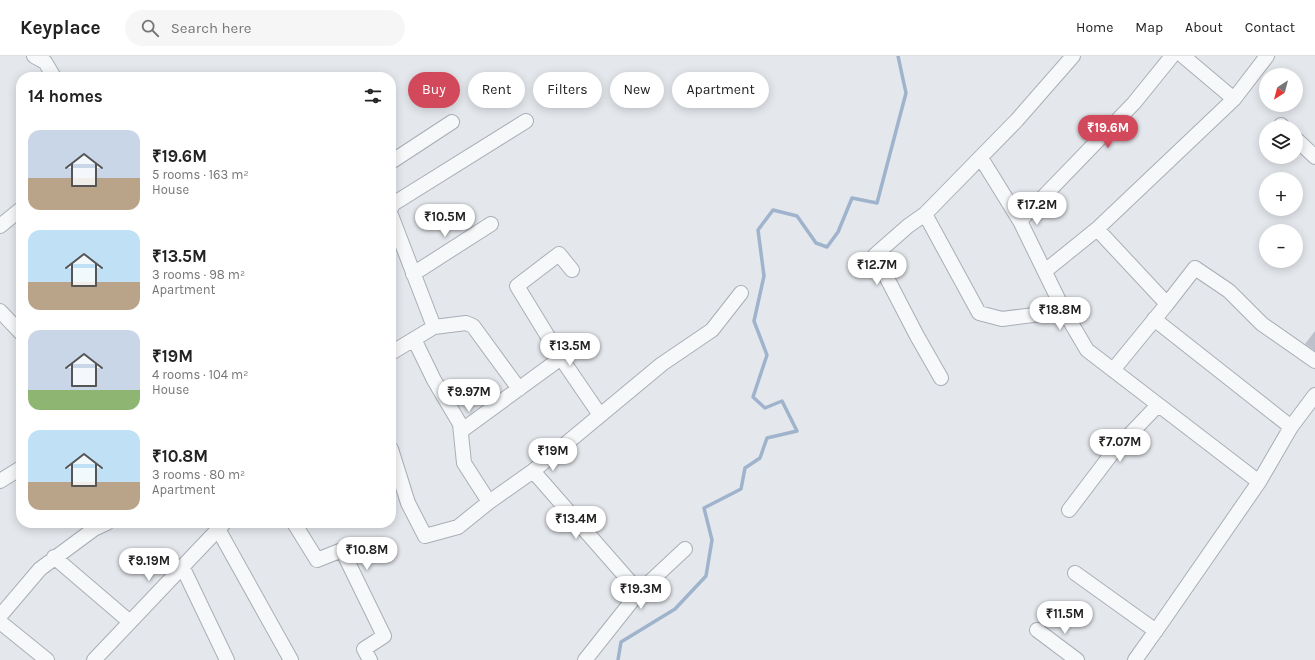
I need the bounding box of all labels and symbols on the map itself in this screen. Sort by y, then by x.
north arrow [1259,68,1303,112]
pin: ₹19.6M [1075,115,1141,149]
pin: ₹17.2M [1004,192,1070,226]
pin: ₹10.5M [412,204,478,238]
pin: ₹12.7M [844,252,910,286]
pin: ₹18.8M [1027,297,1093,331]
pin: ₹13.5M [537,333,603,367]
pin: ₹9.97M [436,379,502,413]
pin: ₹7.07M [1087,429,1153,463]
pin: ₹19M [529,438,577,472]
pin: ₹13.4M [543,506,609,540]
pin: ₹10.8M [334,537,400,571]
pin: ₹9.19M [116,548,182,582]
pin: ₹19.3M [608,576,674,610]
pin: ₹11.5M [1032,601,1098,635]

